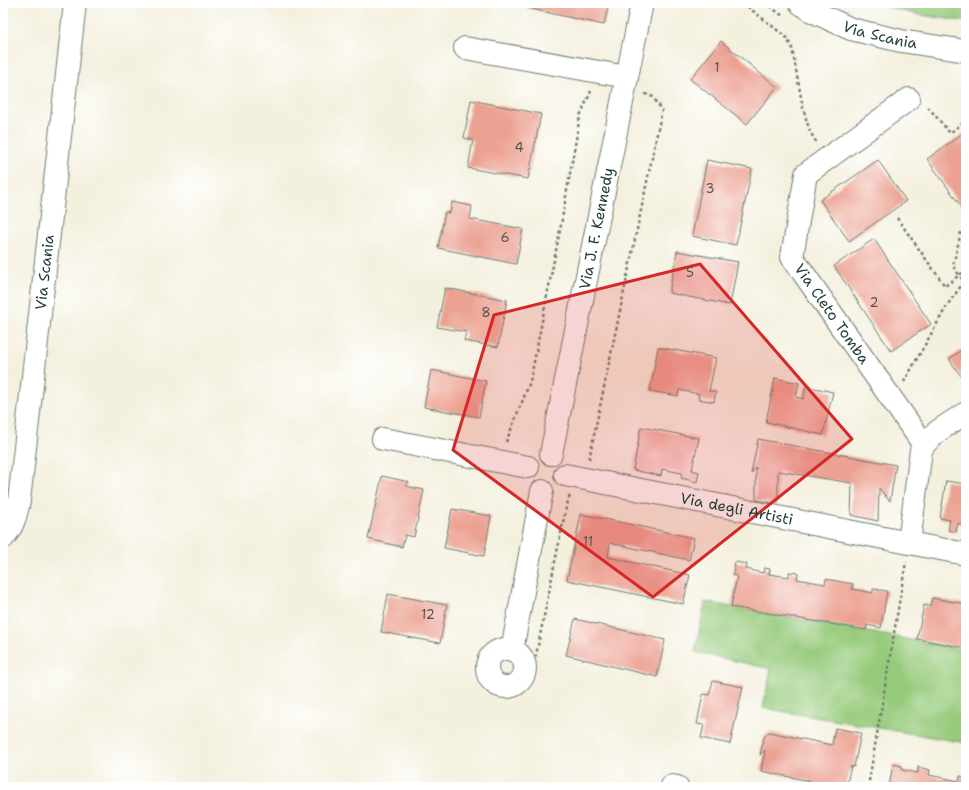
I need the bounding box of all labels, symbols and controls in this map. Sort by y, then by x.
street label: Via Scania [839,16,919,53]
house number: 1 [714,59,720,76]
house number: 4 [514,139,524,156]
street label: Via J. F. Kennedy [574,166,619,291]
house number: 3 [705,180,715,197]
house number: 6 [500,229,510,246]
street label: Via Scania [31,233,59,311]
street label: Via Cleto Tomba [790,260,874,369]
house number: 5 [686,264,694,281]
house number: 2 [869,294,879,311]
house number: 8 [481,304,491,321]
street label: Via degli Artisti [679,488,795,530]
house number: 11 [583,533,593,550]
house number: 12 [421,606,435,623]

